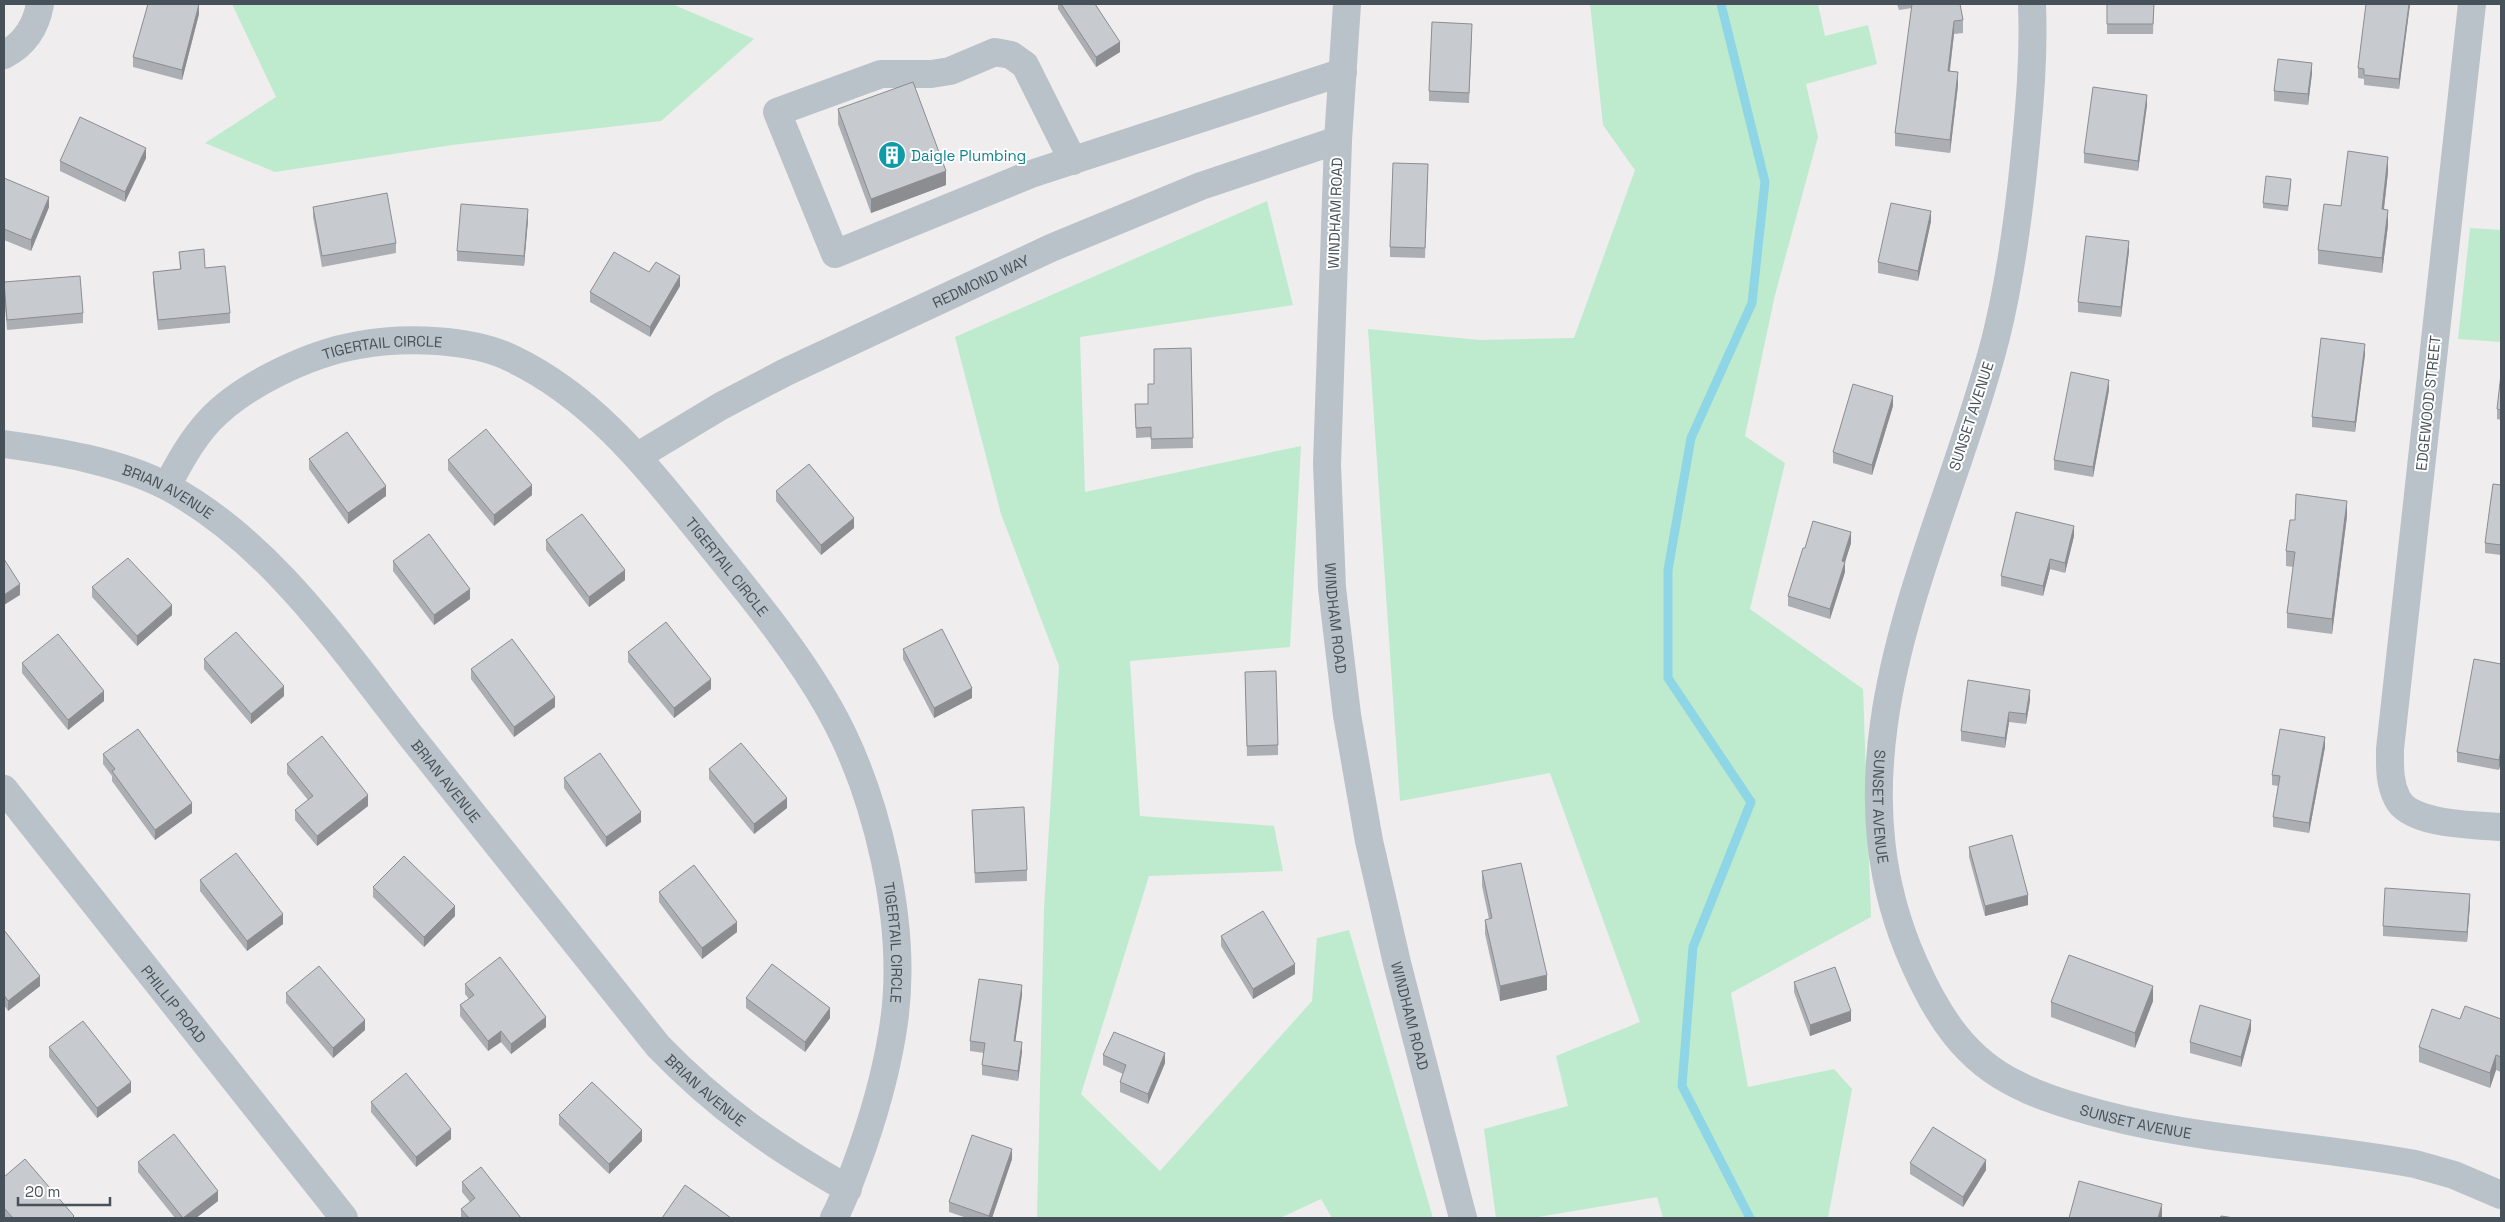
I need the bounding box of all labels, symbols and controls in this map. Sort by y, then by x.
building icon: Daigle Plumbing [877,140,907,170]
place label: Daigle Plumbing [911,146,1026,165]
street label: WINDHAM ROAD [1324,157,1346,269]
street label: REDMOND WAY [929,250,1032,312]
street label: TIGERTAIL CIRCLE [320,331,443,363]
street label: EDGEWOOD STREET [2411,334,2445,472]
street label: SUNSET AVENUE [1944,359,1998,473]
street label: BRIAN AVENUE [120,459,218,523]
street label: TIGERTAIL CIRCLE [682,513,773,620]
street label: WINDHAM ROAD [1321,562,1352,675]
street label: BRIAN AVENUE [408,735,485,826]
street label: SUNSET AVENUE [1869,749,1893,865]
street label: TIGERTAIL CIRCLE [880,880,907,1004]
street label: WINDHAM ROAD [1387,959,1434,1072]
street label: PHILLIP ROAD [137,961,211,1047]
street label: BRIAN AVENUE [661,1049,750,1130]
street label: SUNSET AVENUE [2078,1099,2193,1142]
scale bar [18,1174,110,1206]
text: 20 m [25,1182,60,1201]

